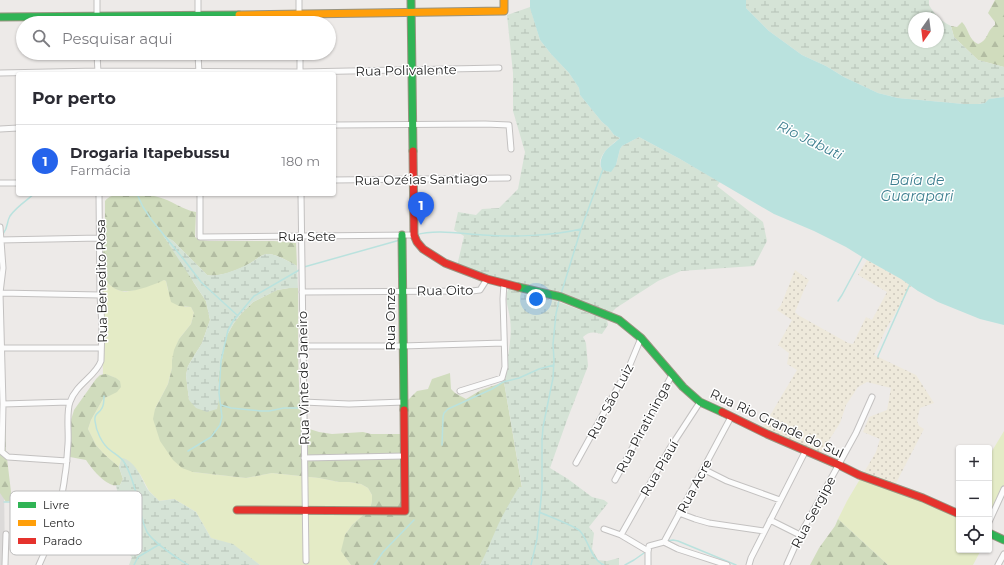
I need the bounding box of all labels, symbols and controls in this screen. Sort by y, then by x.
north arrow [908,12,944,48]
search box [16,16,336,60]
icon: search [30,27,52,49]
text: Pesquisar aqui [62,29,173,48]
street label: Rua Polivalente [355,61,457,79]
text: Por perto [32,88,116,108]
water label: Rio Jabuti [774,116,846,164]
text: Drogaria Itapebussu [70,143,230,162]
text: 1 [42,153,48,169]
text: 180 m [281,153,320,169]
text: Farmácia [70,162,131,178]
street label: Rua Ozéias Santiago [354,170,488,188]
water label: Baía de Guarapari [881,171,954,205]
pin: 1 [408,192,434,225]
street label: Rua Benedito Rosa [92,219,110,343]
street label: Rua Sete [278,228,336,244]
street label: Rua Oito [417,282,473,298]
street label: Rua Onze [382,287,398,351]
your location [526,289,546,309]
street label: Rua Vinte de Janeiro [294,311,312,445]
street label: Rua São Luiz [583,360,637,441]
street label: Rua Piratininga [612,379,674,475]
street label: Rua Rio Grande do Sul [708,385,846,461]
street label: Rua Piauí [637,437,682,499]
map controls [956,445,992,553]
button: + [956,445,992,481]
street label: Rua Acre [673,456,715,516]
street label: Rua Sergipe [787,473,839,551]
button: − [956,481,992,517]
legend [10,491,142,555]
text: Livre [43,498,70,512]
text: Lento [43,516,75,530]
button: locate [956,517,992,553]
text: Parado [43,534,82,548]

